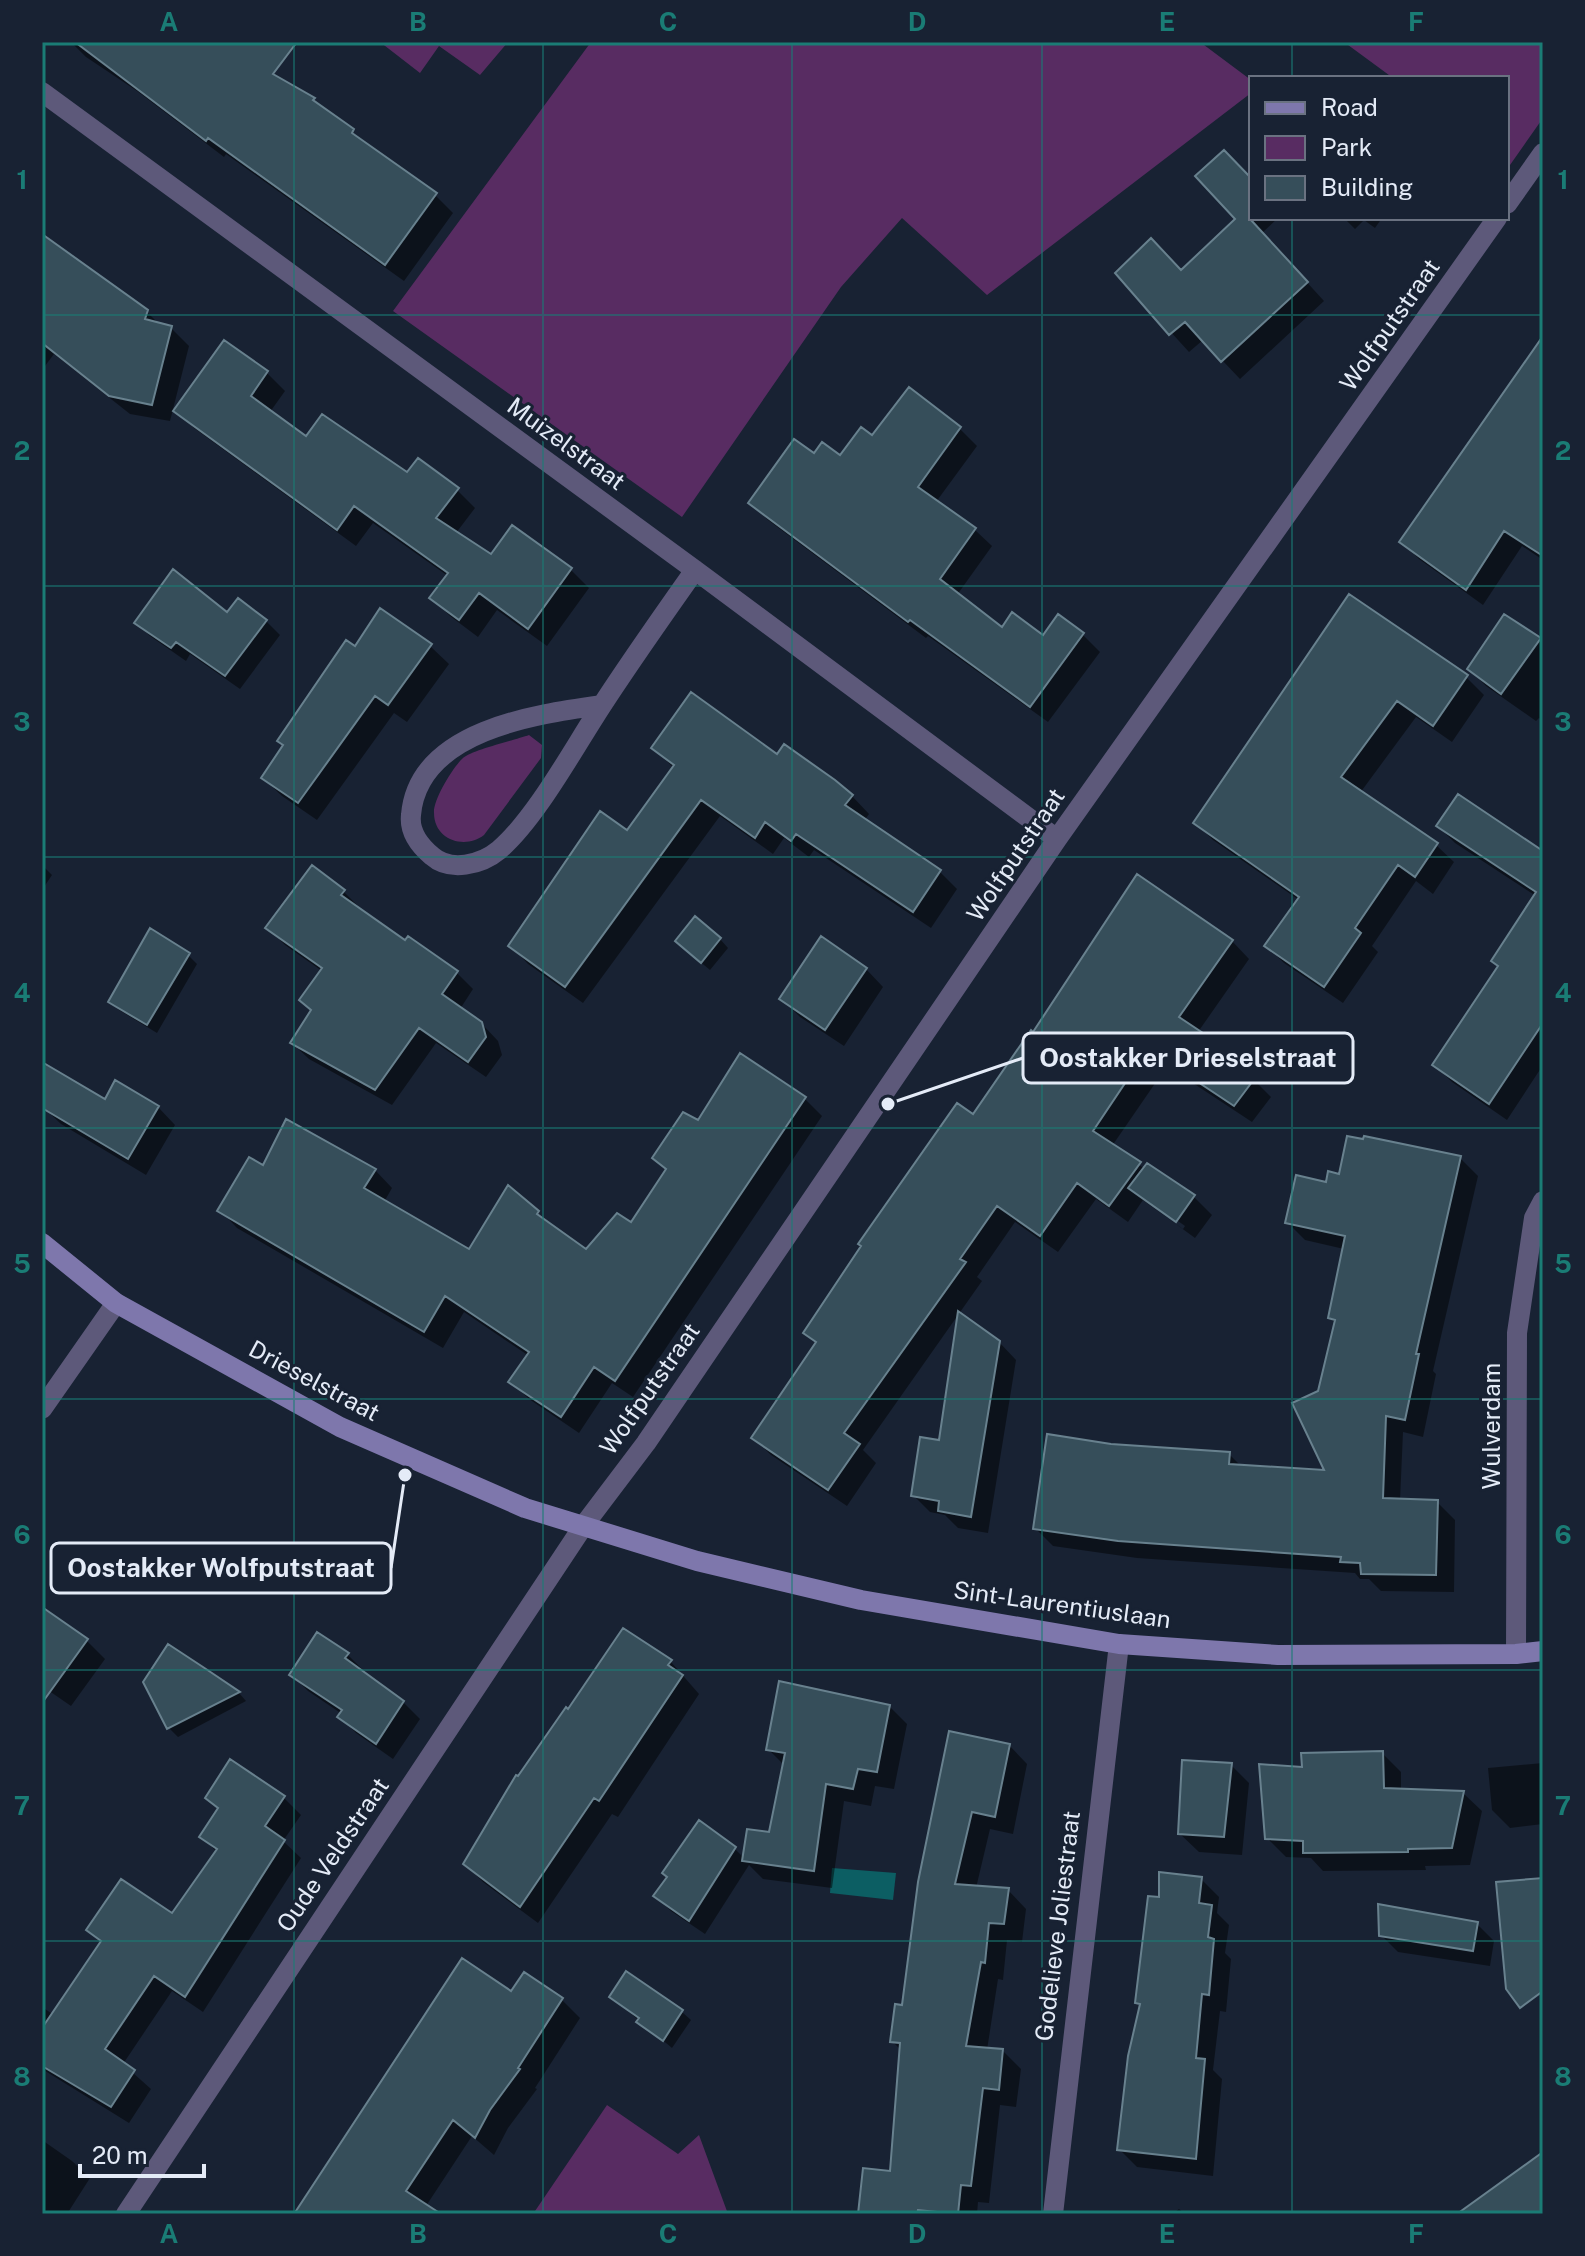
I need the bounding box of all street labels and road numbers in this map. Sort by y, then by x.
street label: Wolfputstraat [1333,253,1445,396]
street label: Muizelstraat [502,391,631,495]
street label: Wolfputstraat [960,783,1070,926]
street label: Wolfputstraat [593,1317,705,1460]
street label: Drieselstraat [244,1334,384,1426]
street label: Wulverdam [1477,1363,1505,1489]
street label: Sint-Laurentiuslaan [952,1575,1173,1633]
street label: Oude Veldstraat [270,1772,394,1937]
street label: Godelieve Joliestraat [1029,1809,1085,2043]

